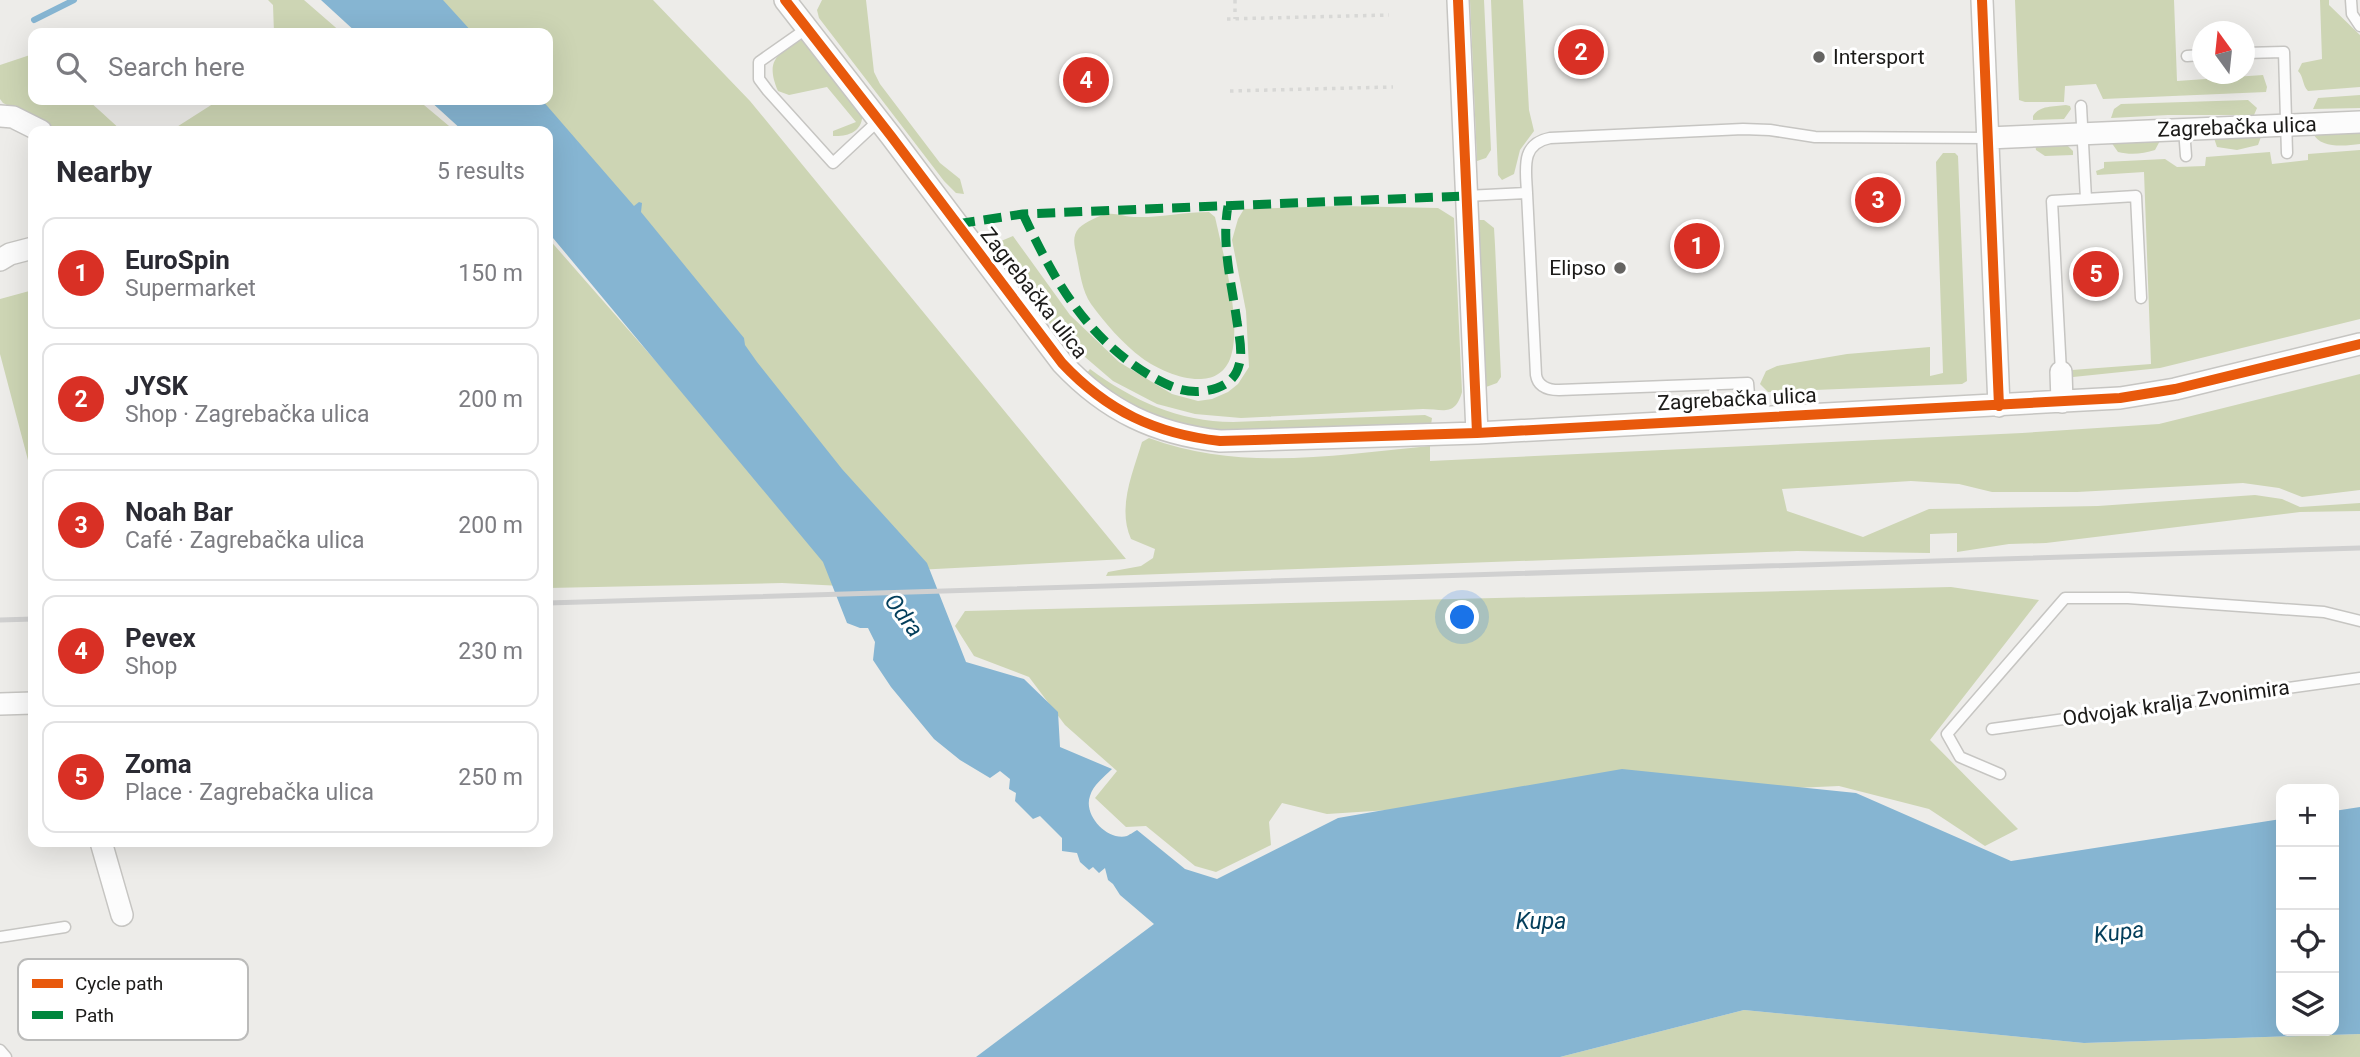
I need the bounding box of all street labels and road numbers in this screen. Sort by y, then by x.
street label: Zagrebačka ulica [2157,112,2317,142]
street label: Zagrebačka ulica [975,223,1093,363]
street label: Zagrebačka ulica [1657,383,1817,415]
street label: Odvojak kralja Zvonimira [2061,675,2291,731]

